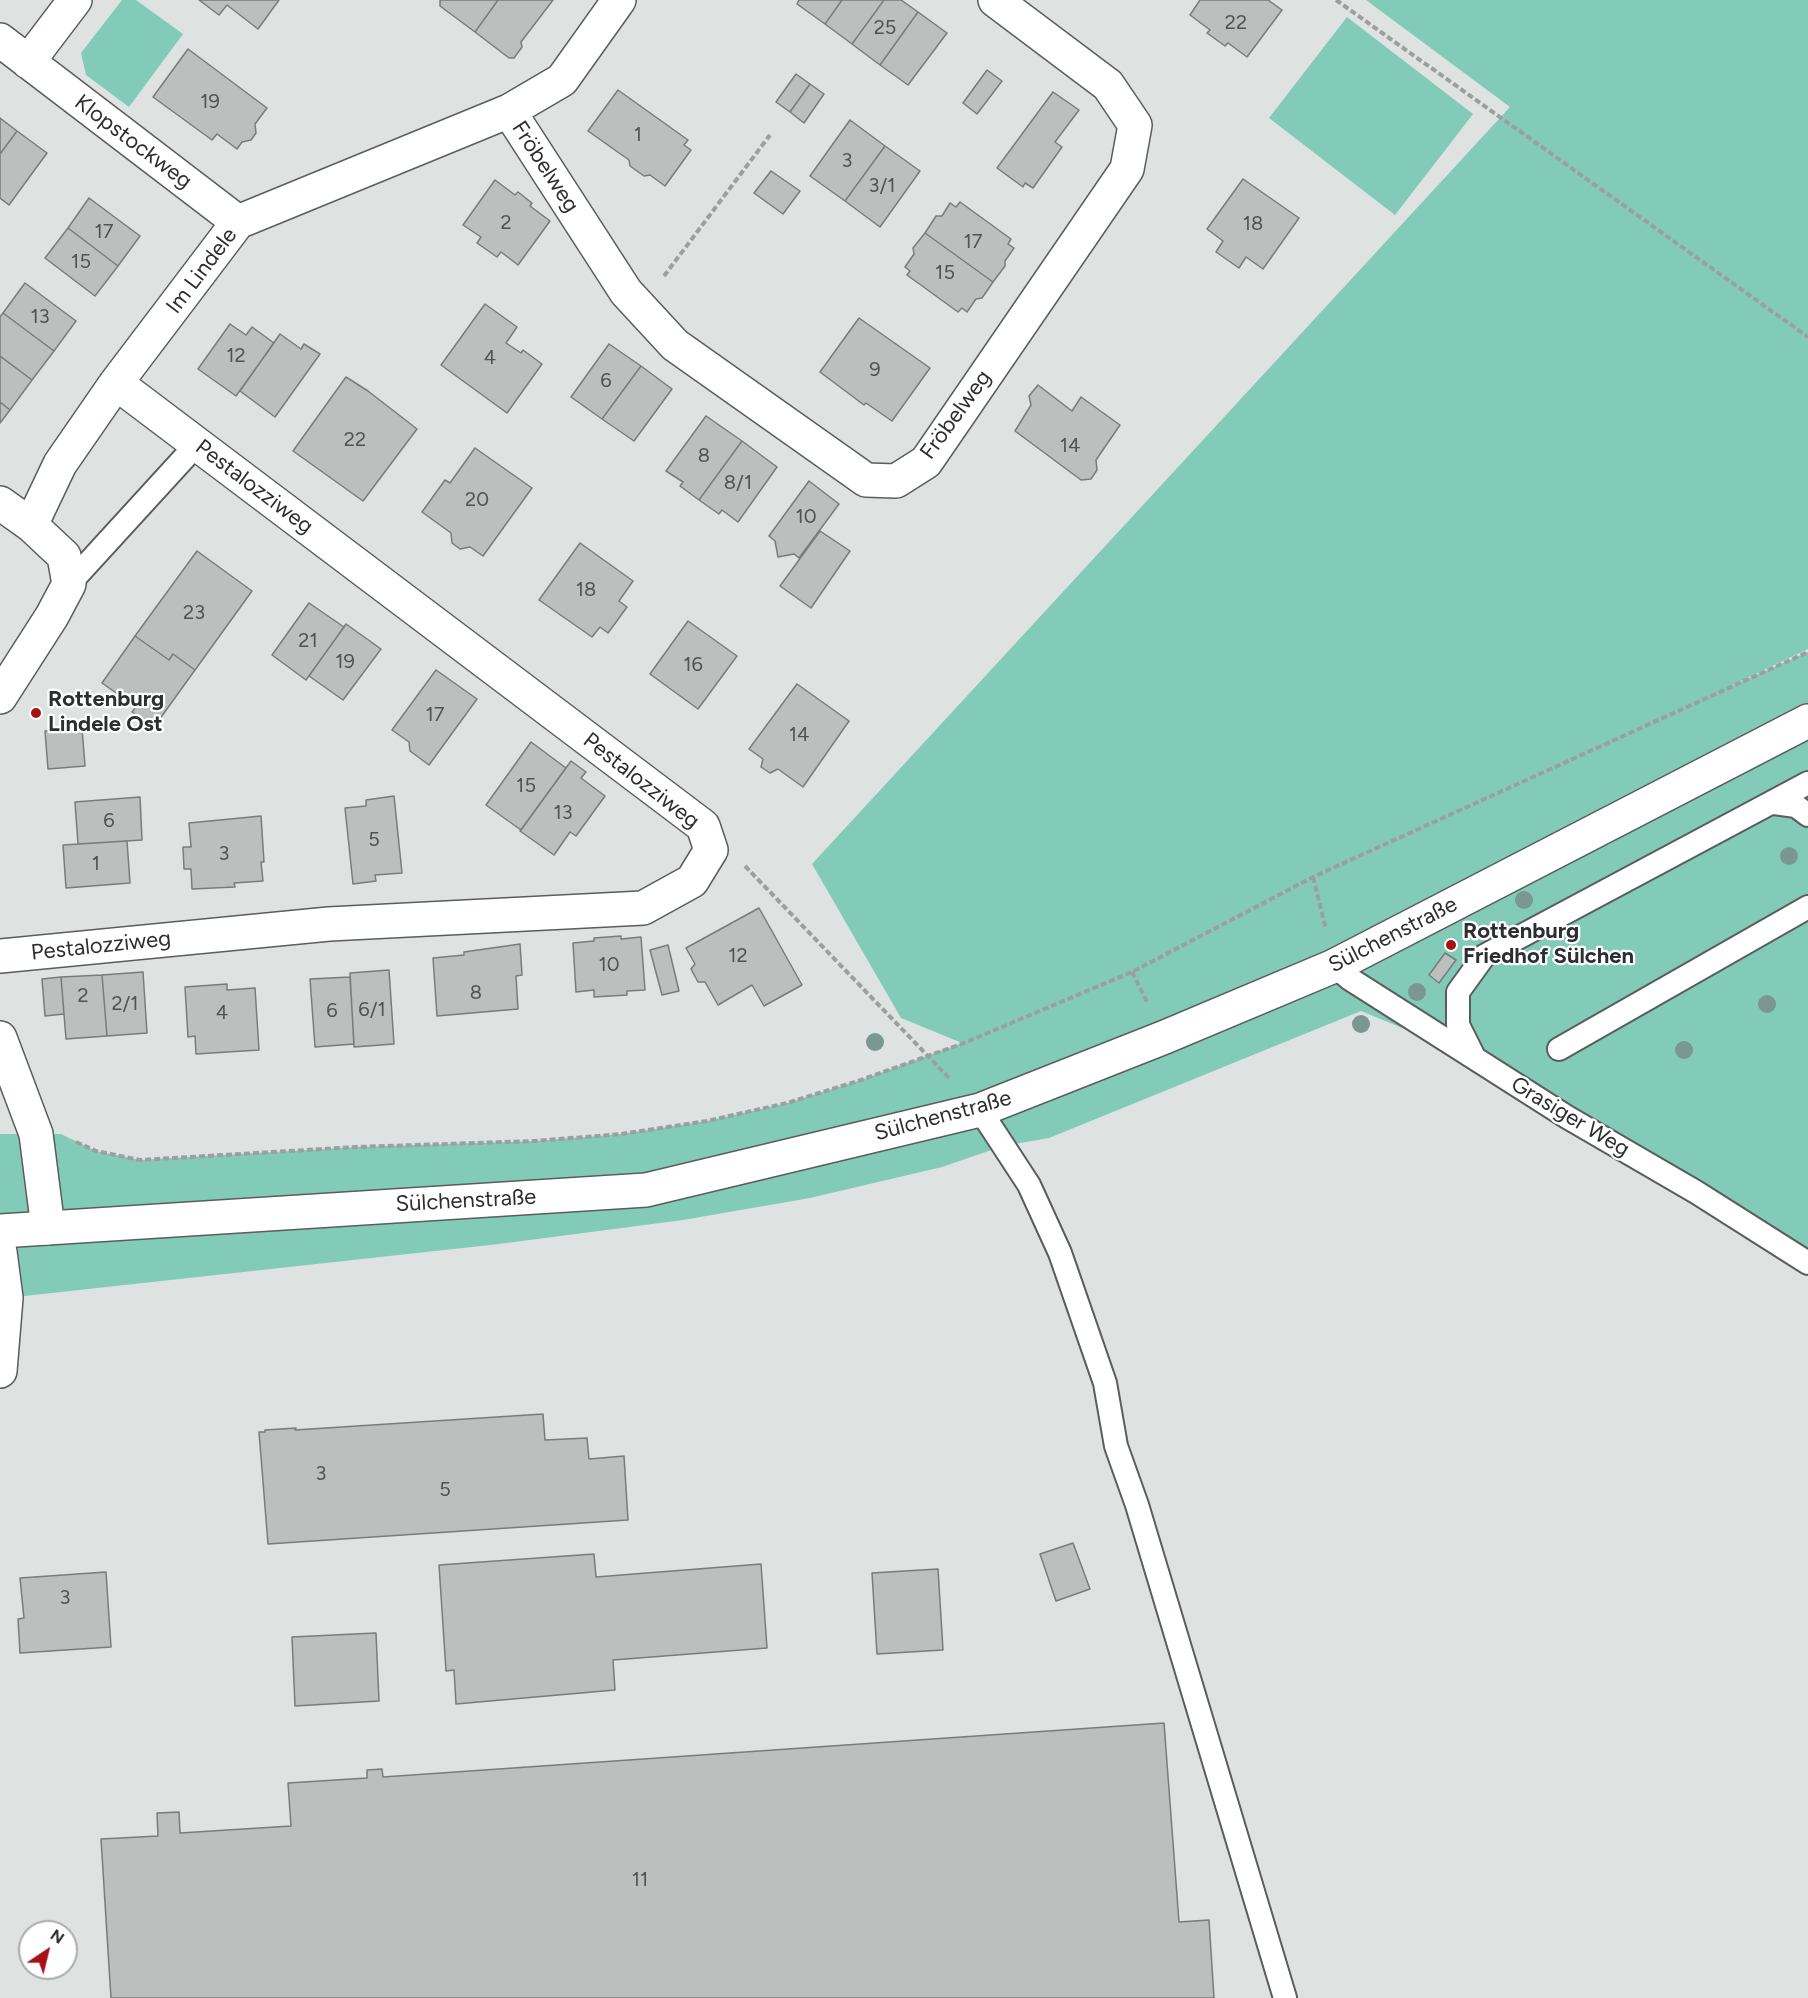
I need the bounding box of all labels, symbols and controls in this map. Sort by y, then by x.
house number: 22 [1225,11,1247,35]
house number: 25 [874,16,896,40]
street label: Klopstockweg [69,89,197,195]
house number: 19 [200,90,220,114]
street label: Fröbelweg [506,116,584,218]
house number: 1 [634,123,642,147]
house number: 3 [842,149,852,173]
house number: 3/1 [869,174,895,198]
house number: 2 [500,211,512,235]
house number: 18 [1243,212,1263,236]
house number: 17 [95,220,113,244]
street label: Im Lindele [161,223,243,319]
house number: 17 [964,230,982,254]
house number: 15 [71,250,91,274]
house number: 15 [935,261,955,285]
house number: 13 [30,305,50,329]
house number: 12 [226,344,246,368]
house number: 4 [484,346,496,370]
house number: 9 [869,358,881,382]
street label: Fröbelweg [915,365,997,465]
house number: 6 [600,369,612,393]
house number: 22 [344,428,366,452]
street label: Pestalozziweg [190,434,318,540]
house number: 14 [1060,434,1080,458]
house number: 8 [698,444,710,468]
house number: 8/1 [724,471,752,495]
house number: 20 [465,488,489,512]
house number: 10 [795,505,817,529]
house number: 18 [576,578,596,602]
house number: 23 [183,601,205,625]
house number: 21 [298,629,318,653]
house number: 19 [335,650,355,674]
house number: 16 [683,653,703,677]
place label: Rottenburg Lindele Ost [48,687,164,738]
house number: 17 [426,703,444,727]
marker: Rottenburg Lindele Ost [29,706,43,720]
house number: 14 [789,723,809,747]
street label: Pestalozziweg [578,727,704,835]
house number: 15 [516,774,536,798]
house number: 13 [553,801,573,825]
house number: 6 [103,809,115,833]
house number: 5 [368,828,380,852]
house number: 3 [219,842,229,866]
house number: 1 [92,852,100,876]
street label: Sülchenstraße [1324,891,1462,979]
place label: Rottenburg Friedhof Sülchen [1463,919,1634,970]
street label: Pestalozziweg [30,926,172,966]
marker: Rottenburg Friedhof Sülchen [1444,938,1458,952]
house number: 12 [728,944,748,968]
house number: 10 [598,953,620,977]
house number: 8 [470,981,482,1005]
house number: 2 [77,984,89,1008]
house number: 2/1 [111,992,139,1016]
house number: 6/1 [358,998,386,1022]
house number: 6 [326,999,338,1023]
house number: 4 [216,1001,228,1025]
street label: Grasiger Weg [1506,1071,1634,1163]
street label: Sülchenstraße [872,1085,1014,1147]
street label: Sülchenstraße [395,1184,537,1218]
house number: 3 [316,1462,326,1486]
house number: 5 [439,1478,451,1502]
house number: 3 [60,1586,70,1610]
house number: 11 [632,1868,648,1892]
north arrow [18,1920,78,1980]
text: N [47,1925,68,1948]

